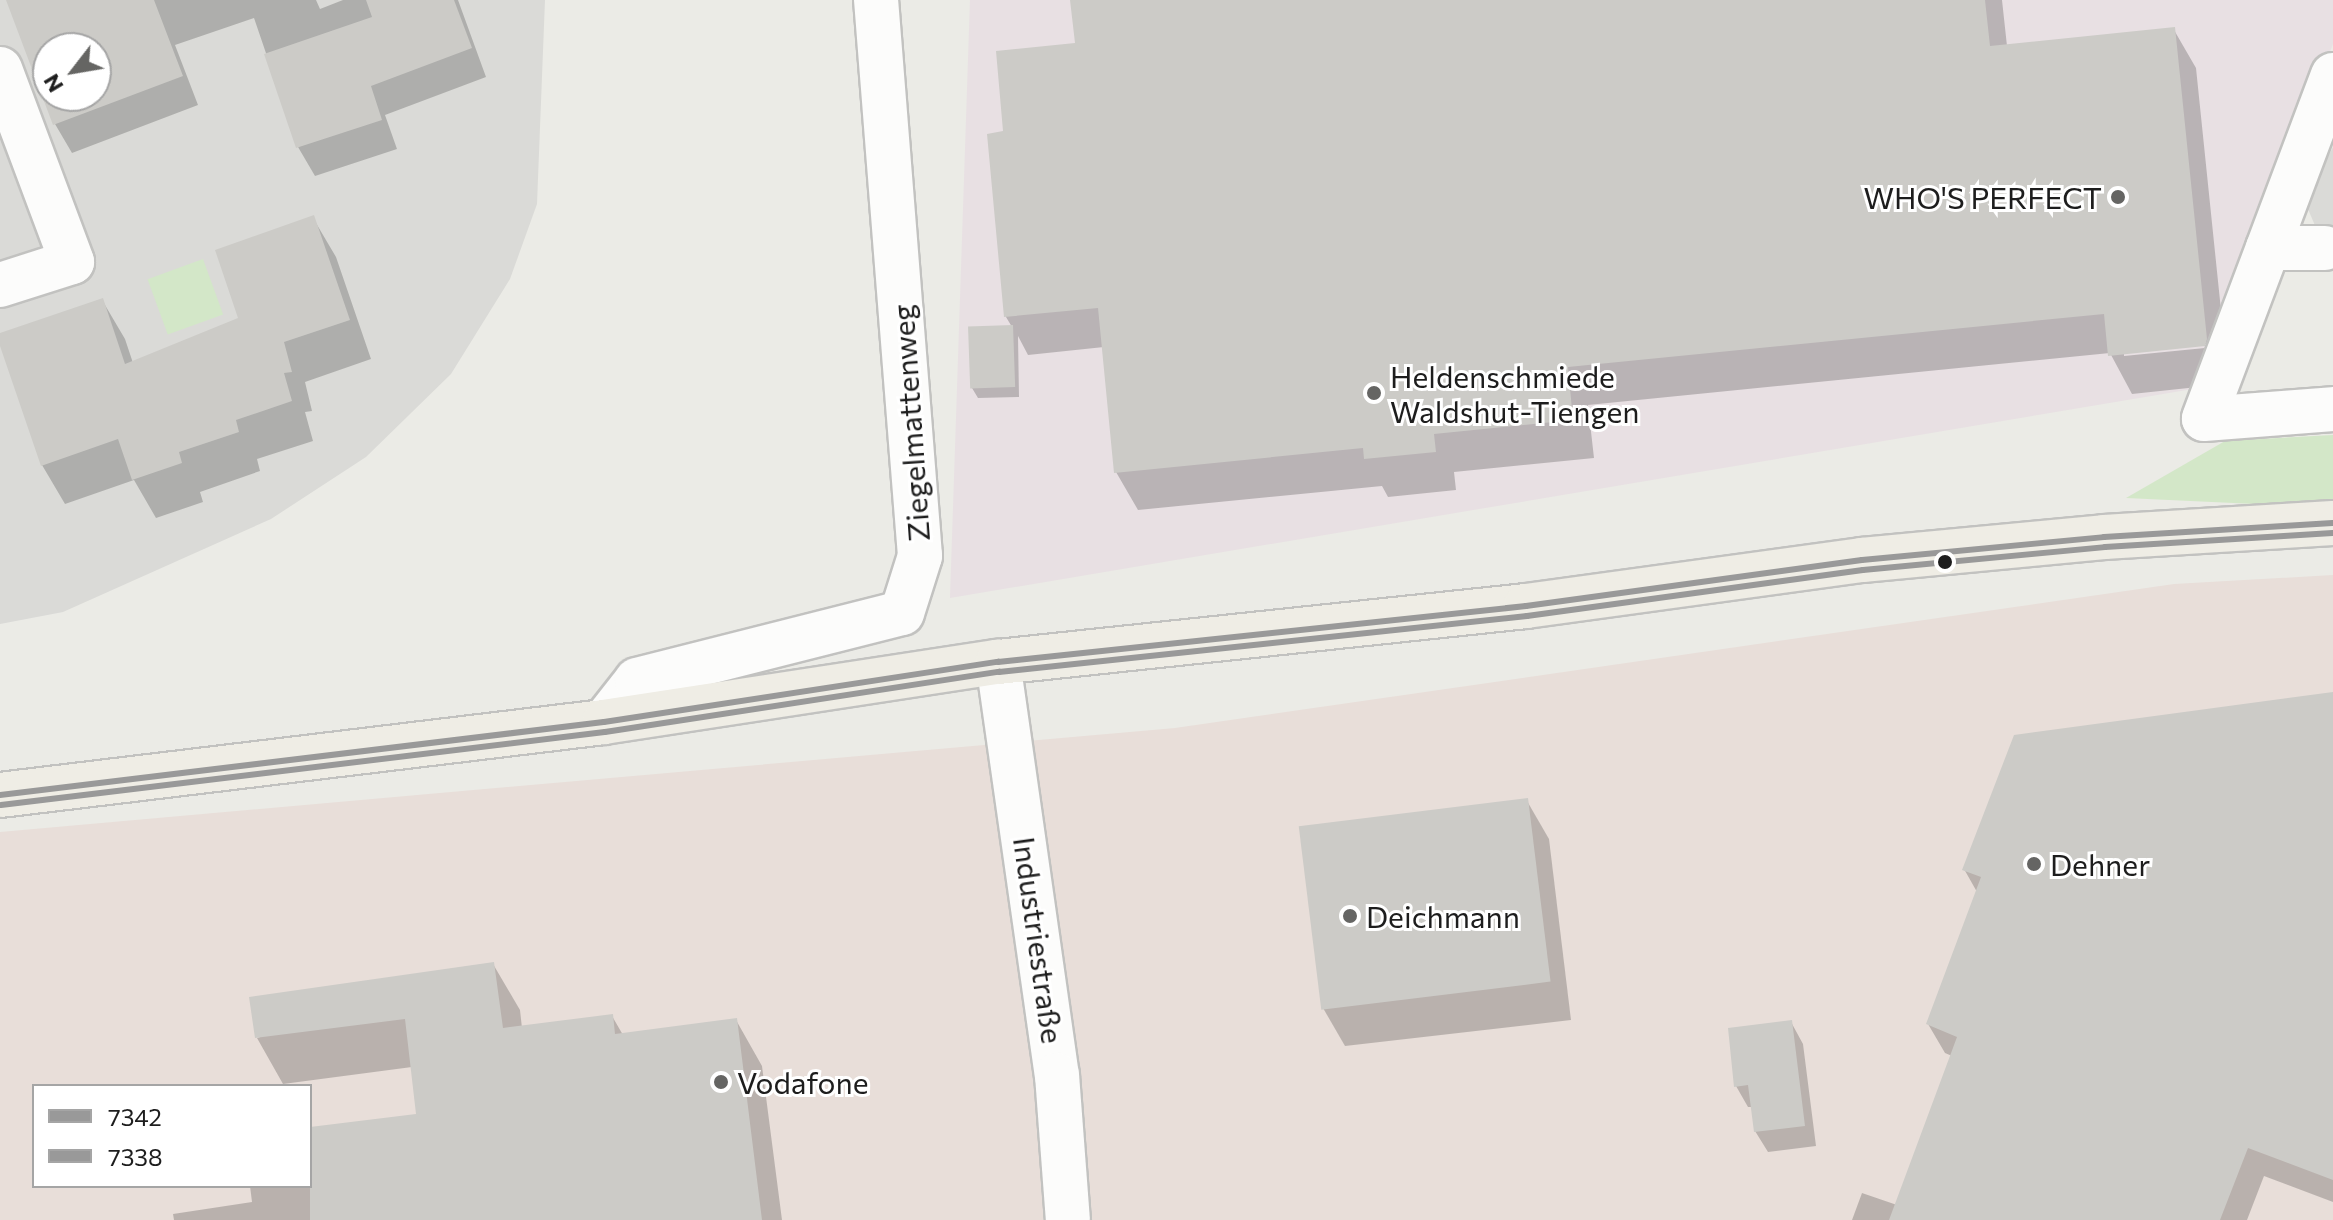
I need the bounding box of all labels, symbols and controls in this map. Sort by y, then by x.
north arrow [32,32,112,112]
text: N [37,70,69,98]
place label: WHO'S PERFECT [1863,179,2102,215]
marker: WHO'S PERFECT [2109,188,2127,206]
street label: Ziegelmattenweg [884,303,936,543]
place label: Heldenschmiede Waldshut-Tiengen [1390,358,1639,428]
marker: Heldenschmiede Waldshut-Tiengen [1365,384,1383,402]
unlabelled marker [1937,554,1953,570]
street label: Industriestraße [1007,834,1071,1046]
place label: Dehner [2050,846,2150,882]
marker: Dehner [2025,855,2043,873]
place label: Deichmann [1366,898,1520,934]
marker: Deichmann [1341,907,1359,925]
place label: Vodafone [737,1064,868,1100]
marker: Vodafone [712,1073,730,1091]
legend [32,1084,312,1188]
text: 7342 [108,1102,162,1131]
text: 7338 [108,1142,163,1171]

